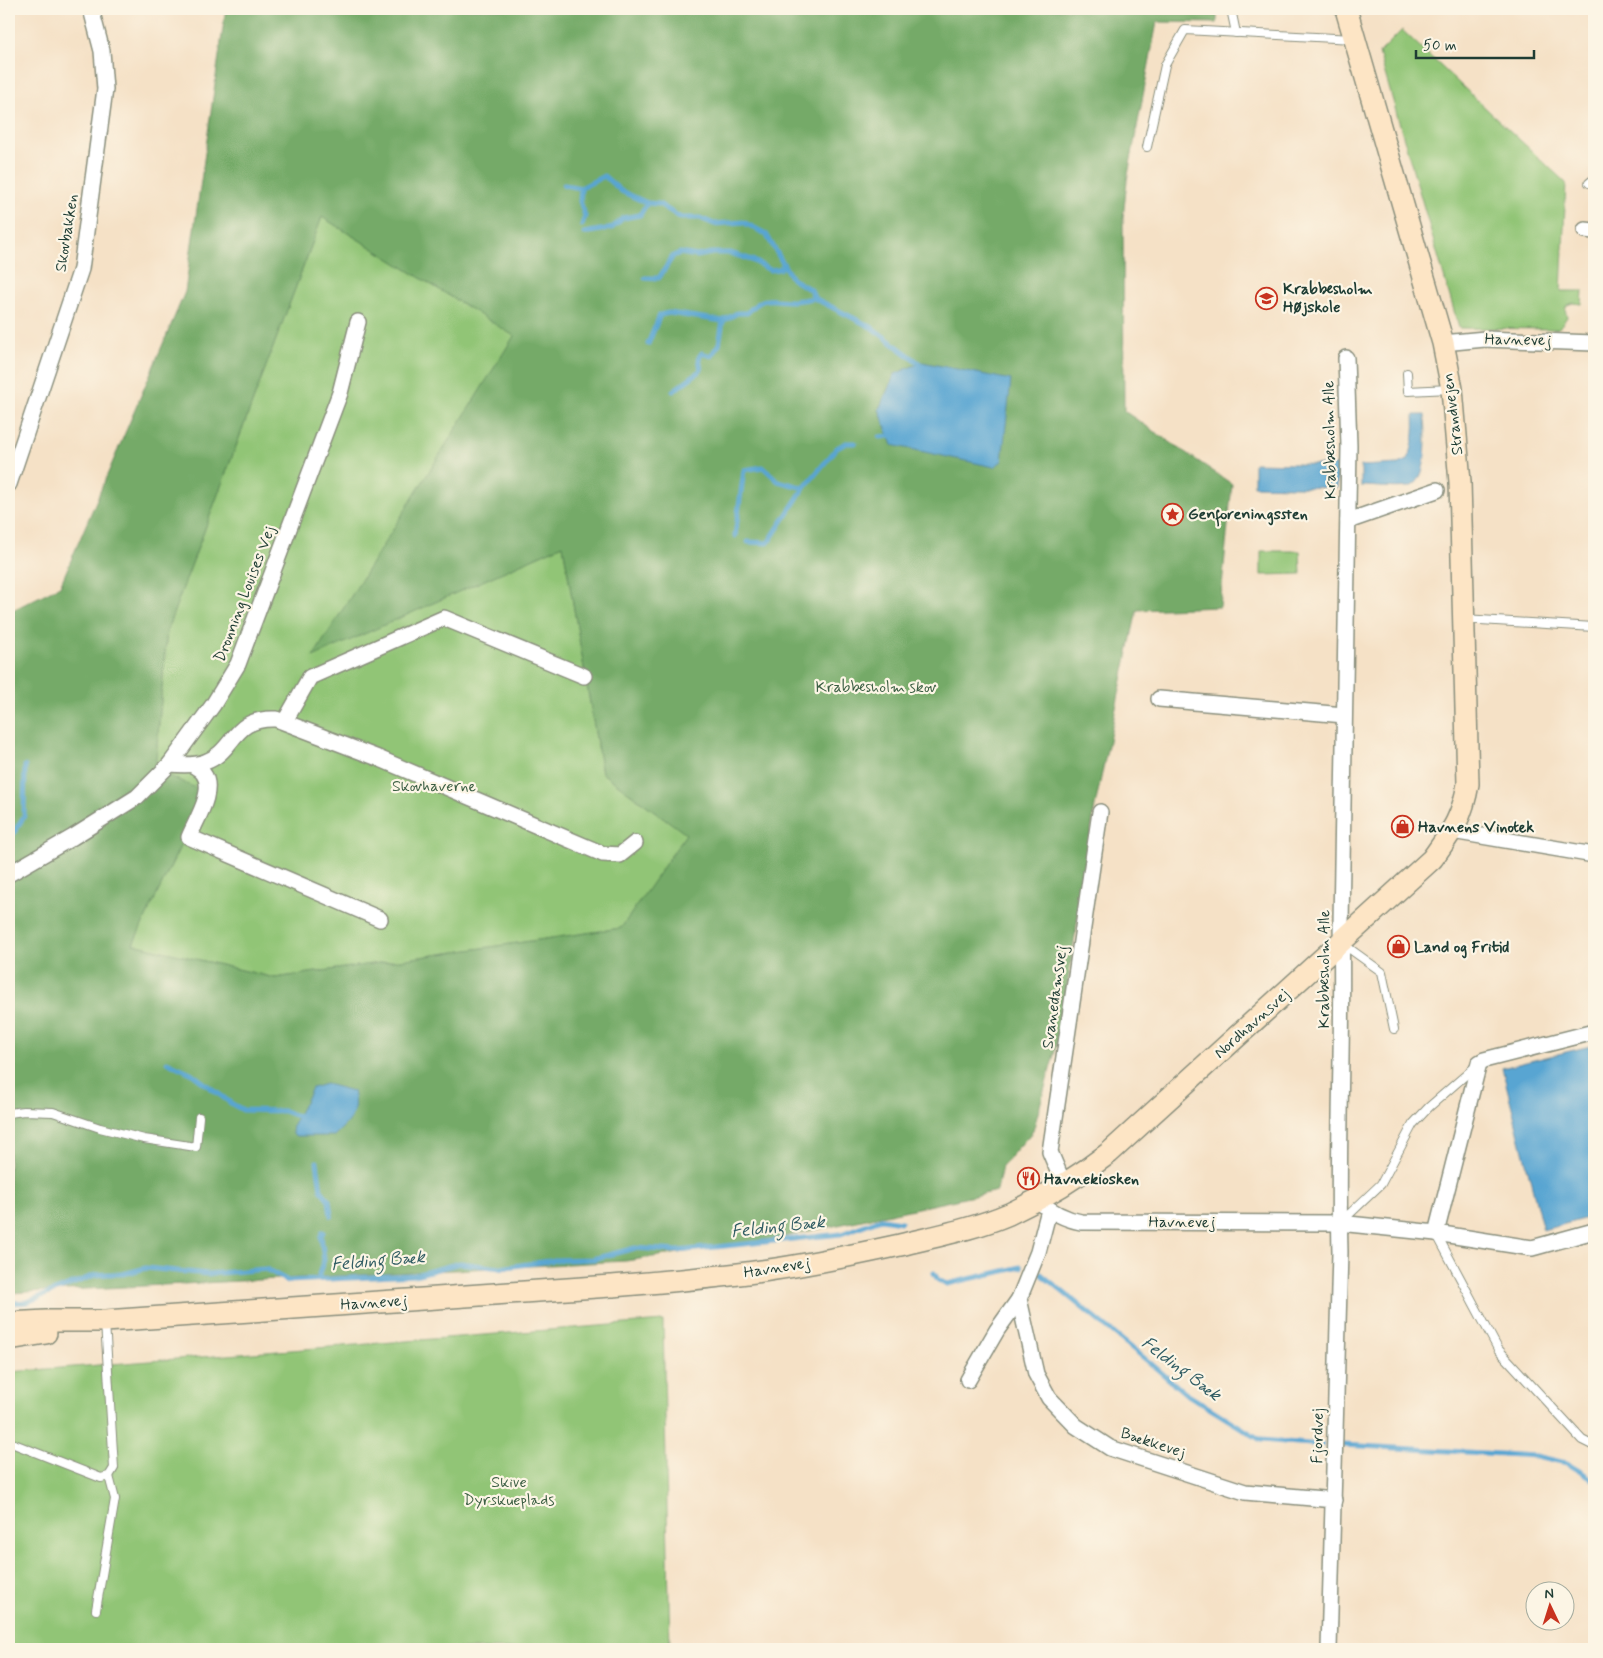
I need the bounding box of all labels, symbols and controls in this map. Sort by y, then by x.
scale bar [1416,28,1533,60]
text: 50 m [1423,36,1457,56]
street label: Skovbakken [50,192,84,274]
place label: Krabbesholm Højskole [1283,279,1373,318]
school or university icon: Krabbesholm Højskole [1255,286,1279,310]
street label: Havnevej [1484,329,1552,351]
street label: Strandvejen [1438,372,1468,456]
street label: Krabbesholm Alle [1318,380,1342,500]
place icon: Genforeningssten [1160,502,1184,526]
place label: Genforeningssten [1188,504,1308,527]
street label: Dronning Louises Vej [209,523,281,665]
park label: Krabbesholm skov [816,677,937,698]
park label: Skovhaverne [392,776,477,797]
shop icon: Havnens Vinotek [1390,815,1414,839]
place label: Havnens Vinotek [1418,817,1534,838]
street label: Krabbesholm Alle [1314,909,1335,1028]
shop icon: Land og Fritid [1386,935,1410,959]
place label: Land og Fritid [1414,937,1509,959]
street label: Svanedamsvej [1037,944,1073,1050]
street label: Nordhavnsvej [1210,984,1294,1064]
restaurant icon: Havnekiosken [1016,1167,1040,1191]
place label: Havnekiosken [1044,1169,1139,1190]
water label: Felding Bæk [730,1210,827,1246]
street label: Havnevej [1148,1212,1216,1233]
water label: Felding Bæk [330,1245,427,1279]
street label: Havnevej [742,1252,812,1284]
street label: Havnevej [340,1290,408,1316]
water label: Felding Bæk [1135,1331,1226,1409]
street label: Fjordvej [1307,1408,1329,1464]
street label: Bækkevej [1118,1423,1188,1463]
park label: Skive Dyrskueplads [463,1472,555,1511]
north arrow [1526,1580,1576,1630]
text: N [1544,1585,1554,1603]

